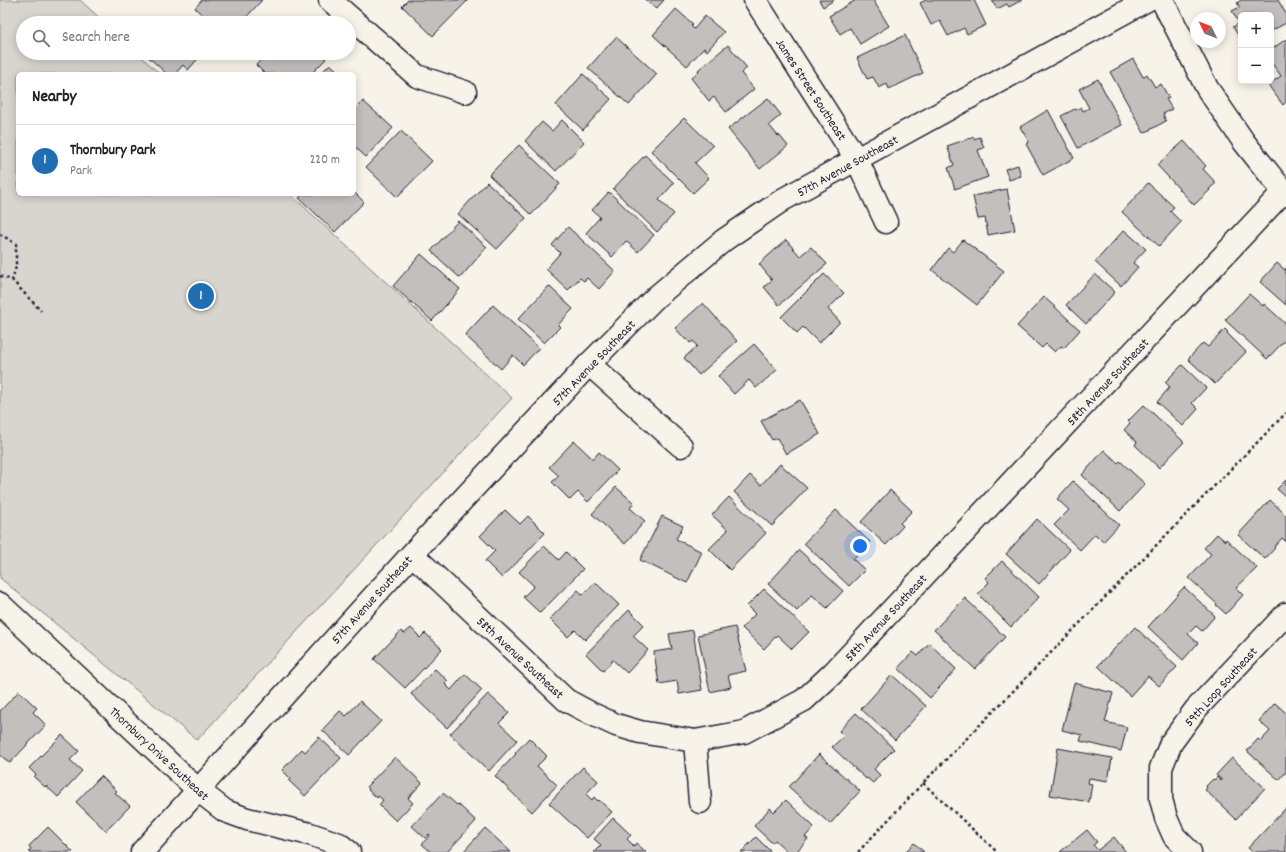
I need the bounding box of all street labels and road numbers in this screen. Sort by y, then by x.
street label: James Street Southeast [770,36,850,145]
street label: 57th Avenue Southeast [794,131,903,203]
street label: 57th Avenue Southeast [549,316,641,411]
street label: 58th Avenue Southeast [1063,335,1155,431]
street label: 57th Avenue Southeast [328,552,418,649]
street label: 58th Avenue Southeast [841,571,933,667]
street label: 58th Avenue Southeast [471,613,567,705]
street label: 59th Loop Southeast [1181,643,1263,732]
street label: Thornbury Drive Southeast [104,704,212,806]

